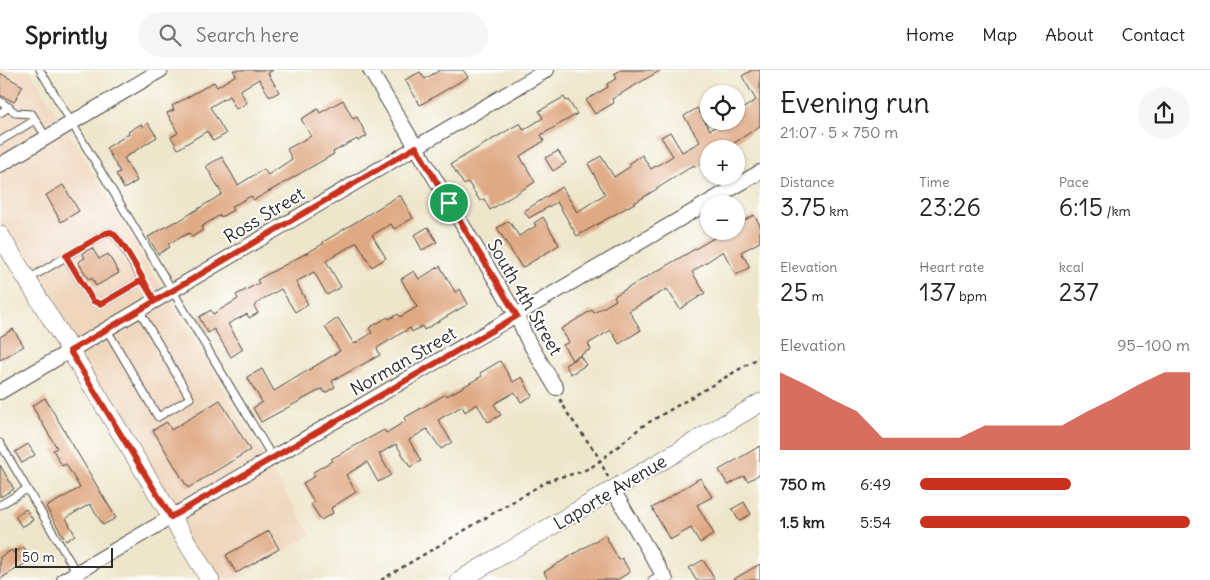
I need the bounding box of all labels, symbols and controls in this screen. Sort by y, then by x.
search box [138,12,488,57]
text: Sprintly [25,20,108,50]
icon: search [156,21,184,49]
text: Search here [196,23,299,47]
text: Home [906,23,954,46]
text: Map [982,23,1017,46]
text: About [1045,23,1093,46]
text: Contact [1121,23,1185,46]
map controls [700,85,745,240]
button: locate [700,85,745,130]
text: Evening run [780,85,930,121]
button: share [1138,87,1190,139]
text: 21:07 · 5 × 750 m [780,122,898,142]
button: + [700,140,745,185]
text: Distance [780,173,835,191]
text: Time [919,173,950,191]
text: Pace [1059,173,1089,191]
street label: Ross Street [219,182,309,248]
pin [428,182,470,224]
icon: arrive [435,189,463,217]
text: 3.75 [780,191,826,223]
text: 23:26 [919,191,981,223]
text: 6:15 [1059,191,1103,223]
button: − [700,195,745,240]
text: km [826,202,849,220]
text: /km [1103,202,1131,220]
street label: South 4th Street [482,235,568,359]
text: Elevation [780,258,837,276]
text: Heart rate [919,258,984,276]
text: kcal [1059,258,1084,276]
text: 25 [780,276,808,308]
text: 137 [919,276,956,308]
text: 237 [1059,276,1099,308]
text: m [808,287,824,305]
text: bpm [956,287,987,305]
street label: Norman Street [346,321,460,401]
text: Elevation [780,335,846,355]
text: 95–100 m [1117,335,1190,355]
street label: Laporte Avenue [549,449,671,535]
text: 750 m [780,474,825,494]
text: 6:49 [860,474,891,494]
text: 1.5 km [780,512,825,532]
text: 5:54 [860,512,891,532]
scale bar [15,545,112,568]
text: 50 m [22,548,55,566]

